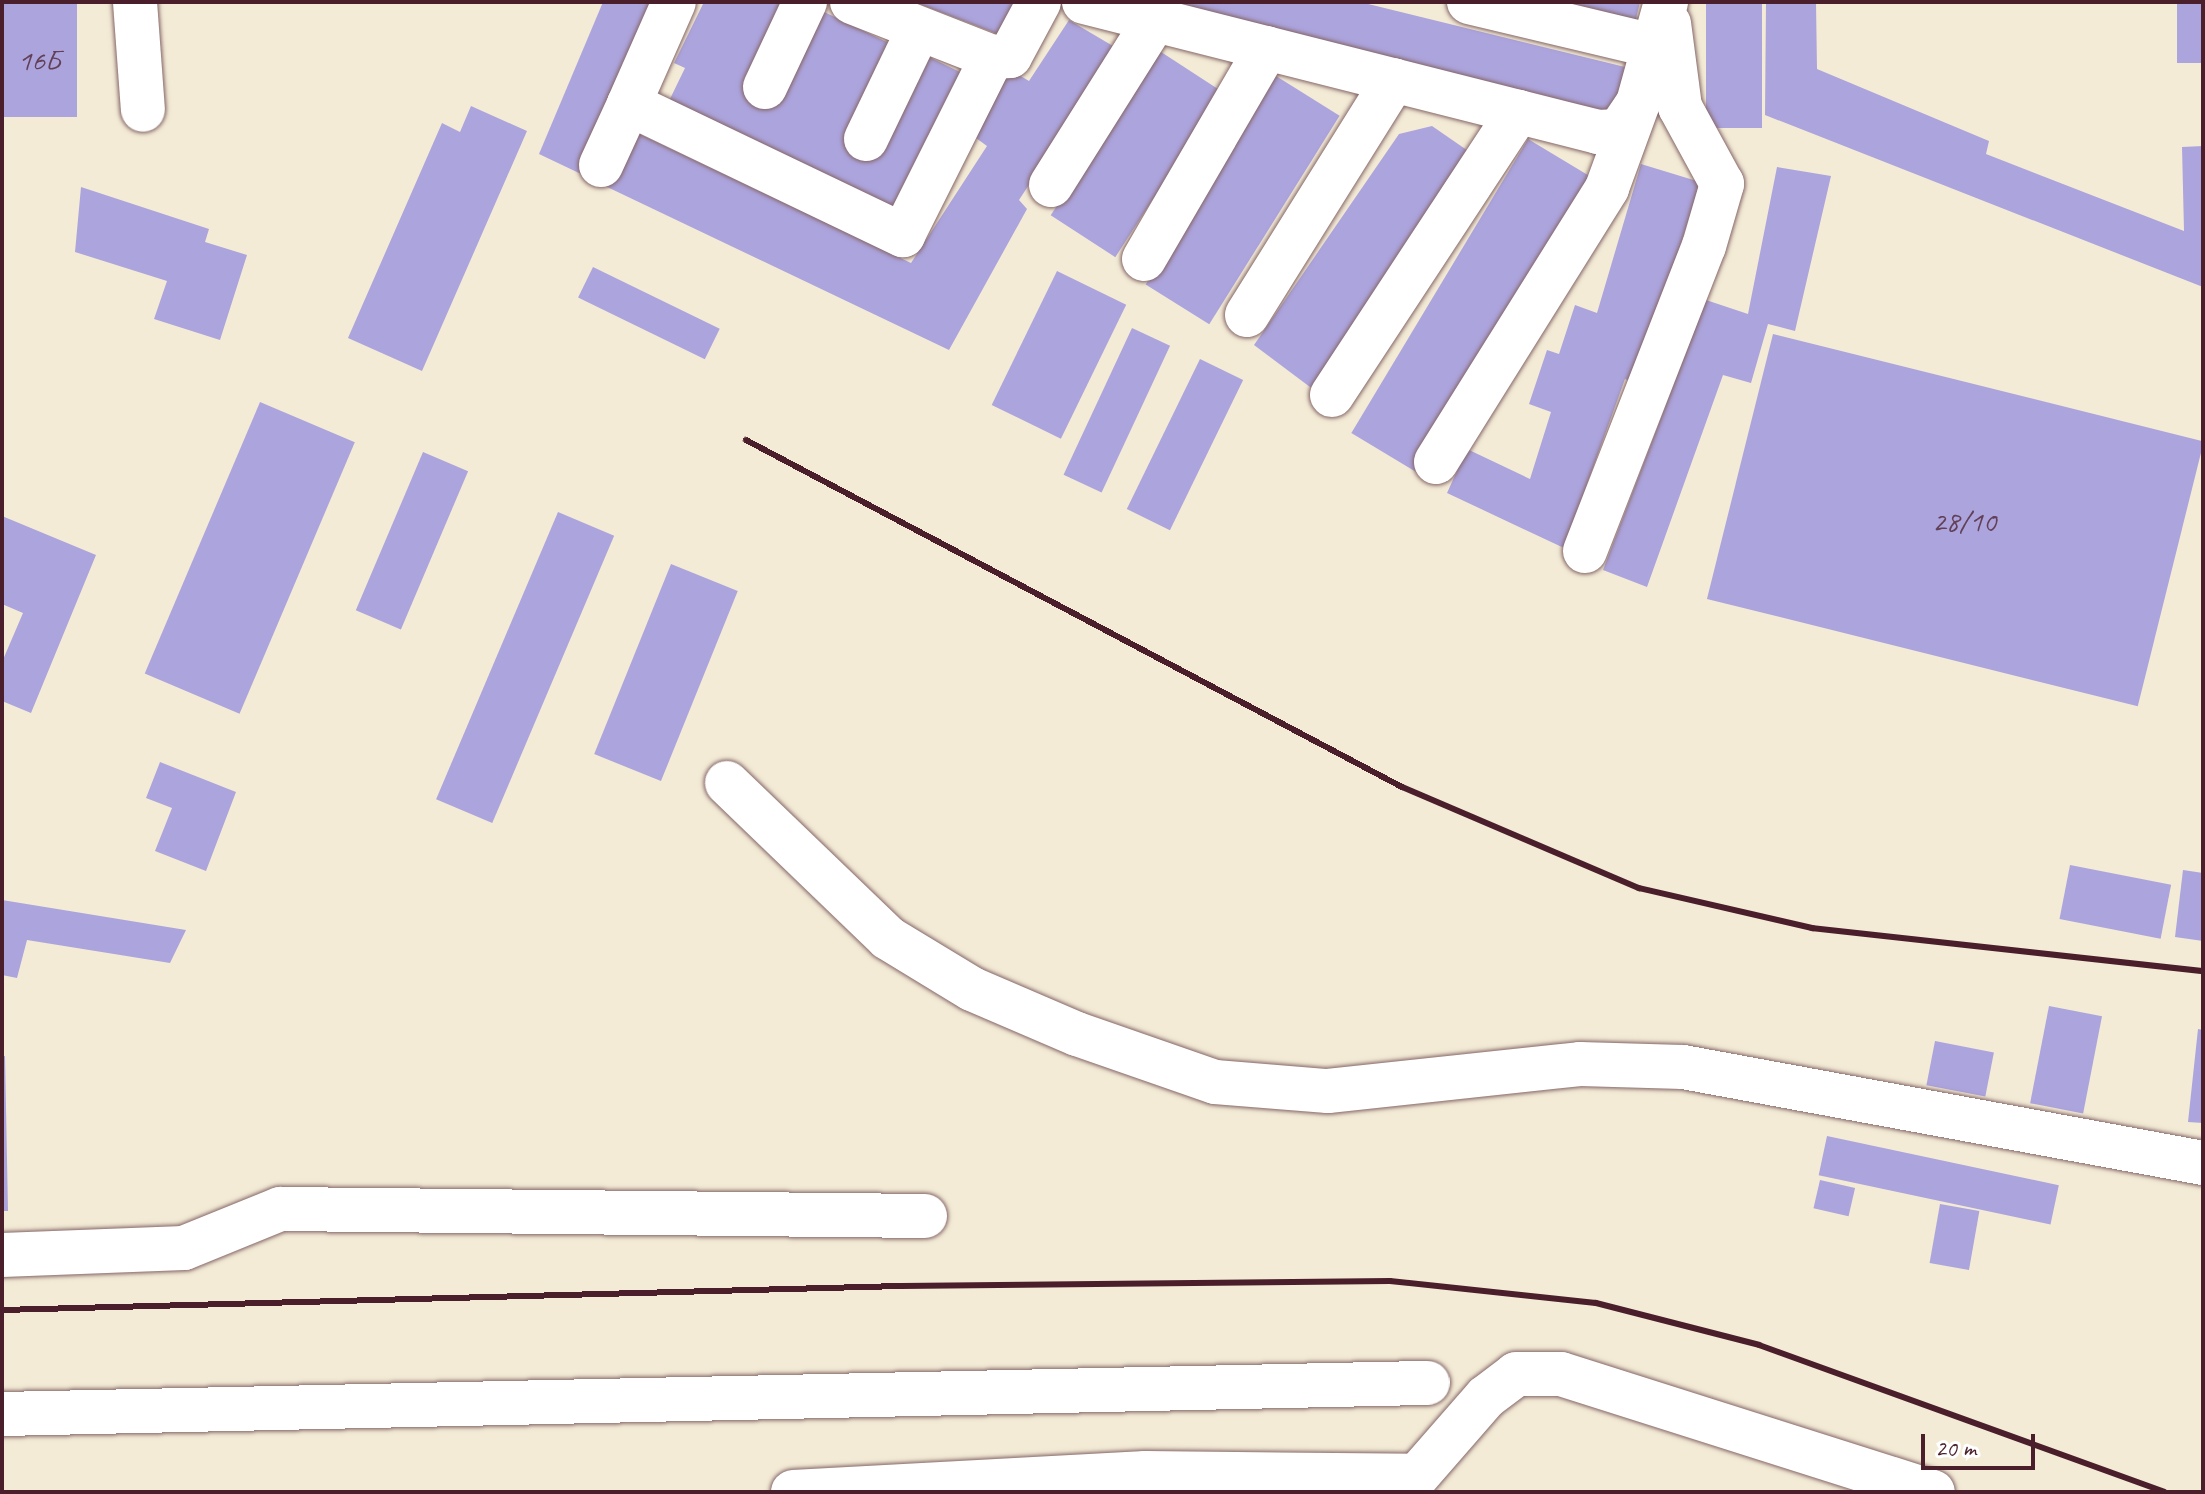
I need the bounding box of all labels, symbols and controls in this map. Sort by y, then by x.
house number: 16Б [18,42,60,78]
house number: 28/10 [1932,503,1996,539]
scale bar [1925,1418,2039,1468]
text: 20 m [1935,1433,1976,1463]

